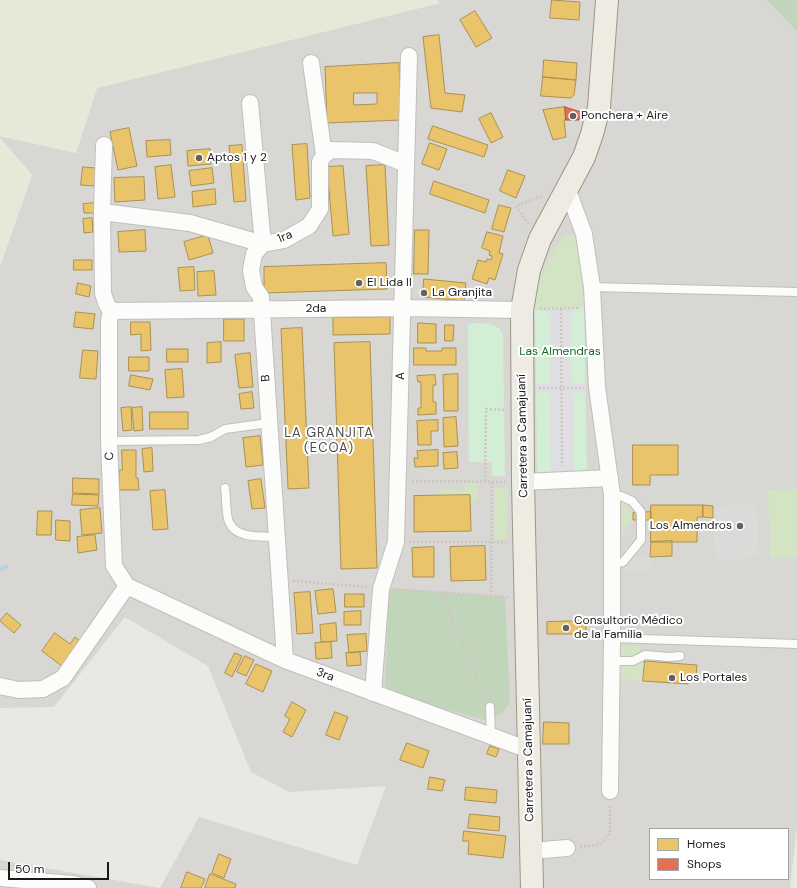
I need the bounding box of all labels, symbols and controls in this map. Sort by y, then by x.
place label: Ponchera + Aire [581,109,668,123]
marker: Ponchera + Aire [568,111,578,121]
place label: Aptos 1 y 2 [207,151,267,165]
marker: Aptos 1 y 2 [194,153,204,163]
street label: 1ra [275,228,295,246]
place label: El Lida II [367,276,412,290]
marker: El Lida II [354,278,364,288]
place label: La Granjita [432,286,492,300]
marker: La Granjita [419,288,429,298]
street label: 2da [306,302,326,316]
park label: Las Almendras [519,345,601,359]
street label: A [394,372,408,380]
street label: B [259,374,273,382]
street label: Carretera a Camajuaní [515,374,531,498]
district label: LA GRANJITA (ECOA) [284,426,374,457]
street label: C [103,451,117,461]
place label: Los Almendros [650,519,732,533]
marker: Los Almendros [735,521,745,531]
place label: Consultorio Médico de la Familia [574,614,683,642]
marker: Consultorio Médico de la Familia [561,623,571,633]
street label: 3ra [314,665,336,685]
place label: Los Portales [680,671,747,685]
marker: Los Portales [667,673,677,683]
street label: Carretera a Camajuaní [521,698,537,822]
legend [649,828,789,880]
text: Homes [687,836,726,852]
scale bar [10,854,111,880]
text: Shops [687,856,722,872]
text: 50 m [15,861,44,877]

